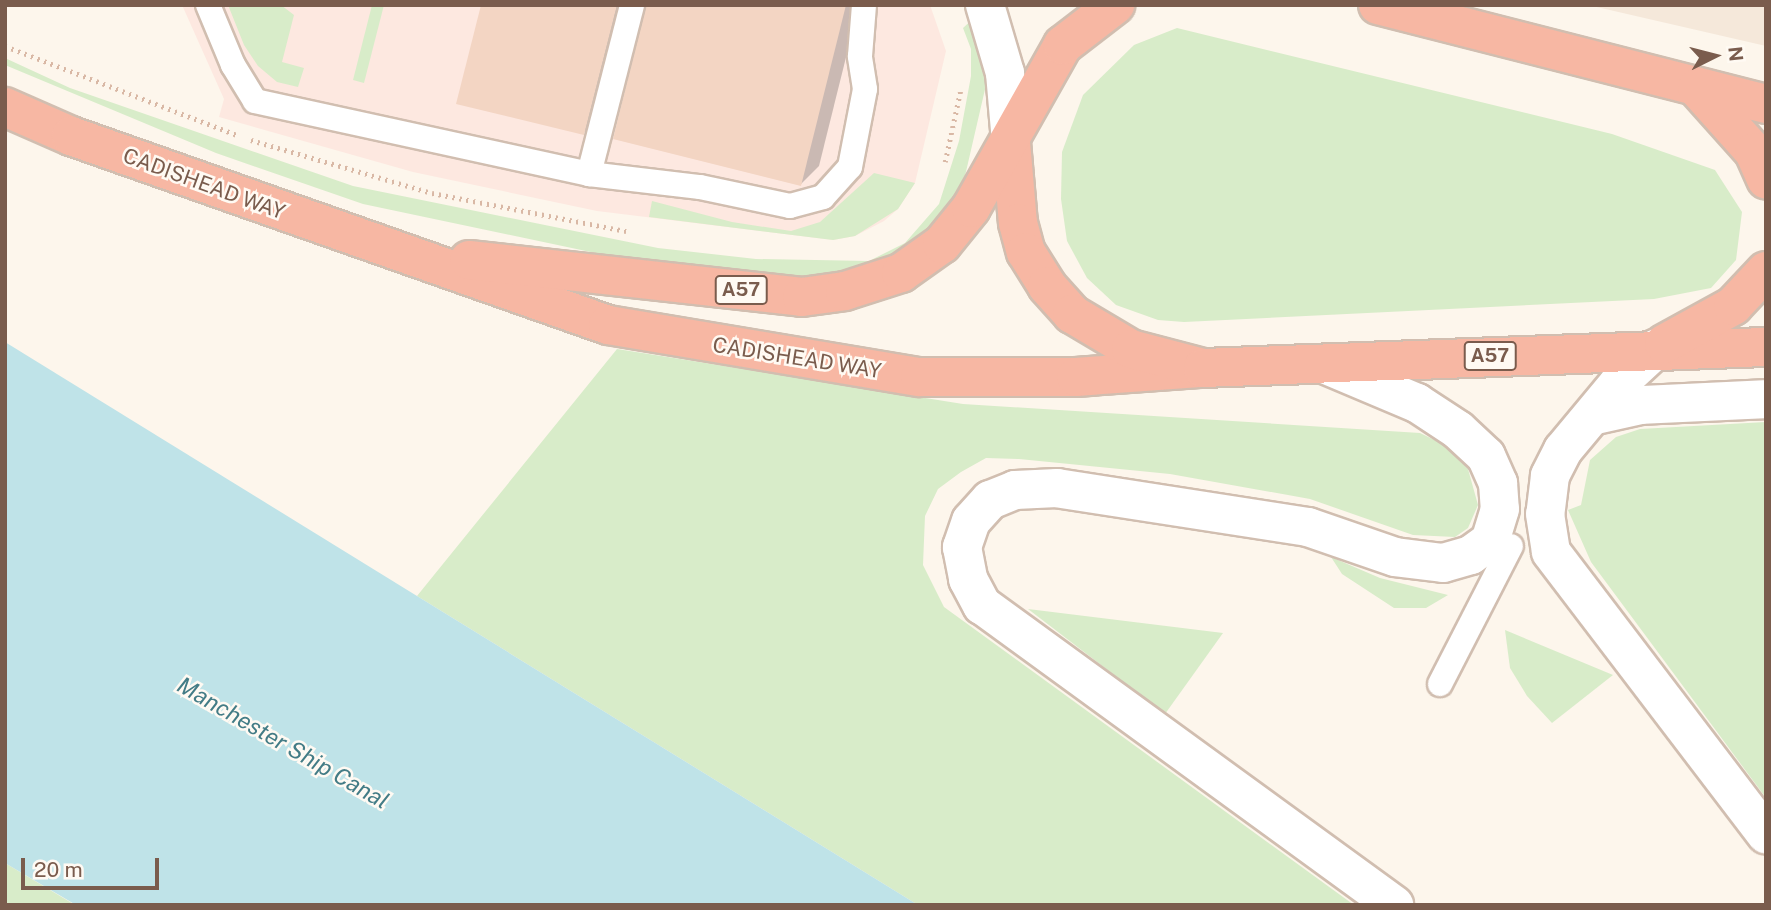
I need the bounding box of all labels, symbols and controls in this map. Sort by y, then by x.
north arrow [1680,21,1750,91]
text: N [1724,45,1748,62]
street label: CADISHEAD WAY [119,143,289,225]
road number: A57 [713,274,769,306]
street label: CADISHEAD WAY [711,332,883,384]
road number: A57 [1462,340,1518,372]
water label: Manchester Ship Canal [172,671,394,815]
scale bar [24,844,163,888]
text: 20 m [34,857,83,882]

